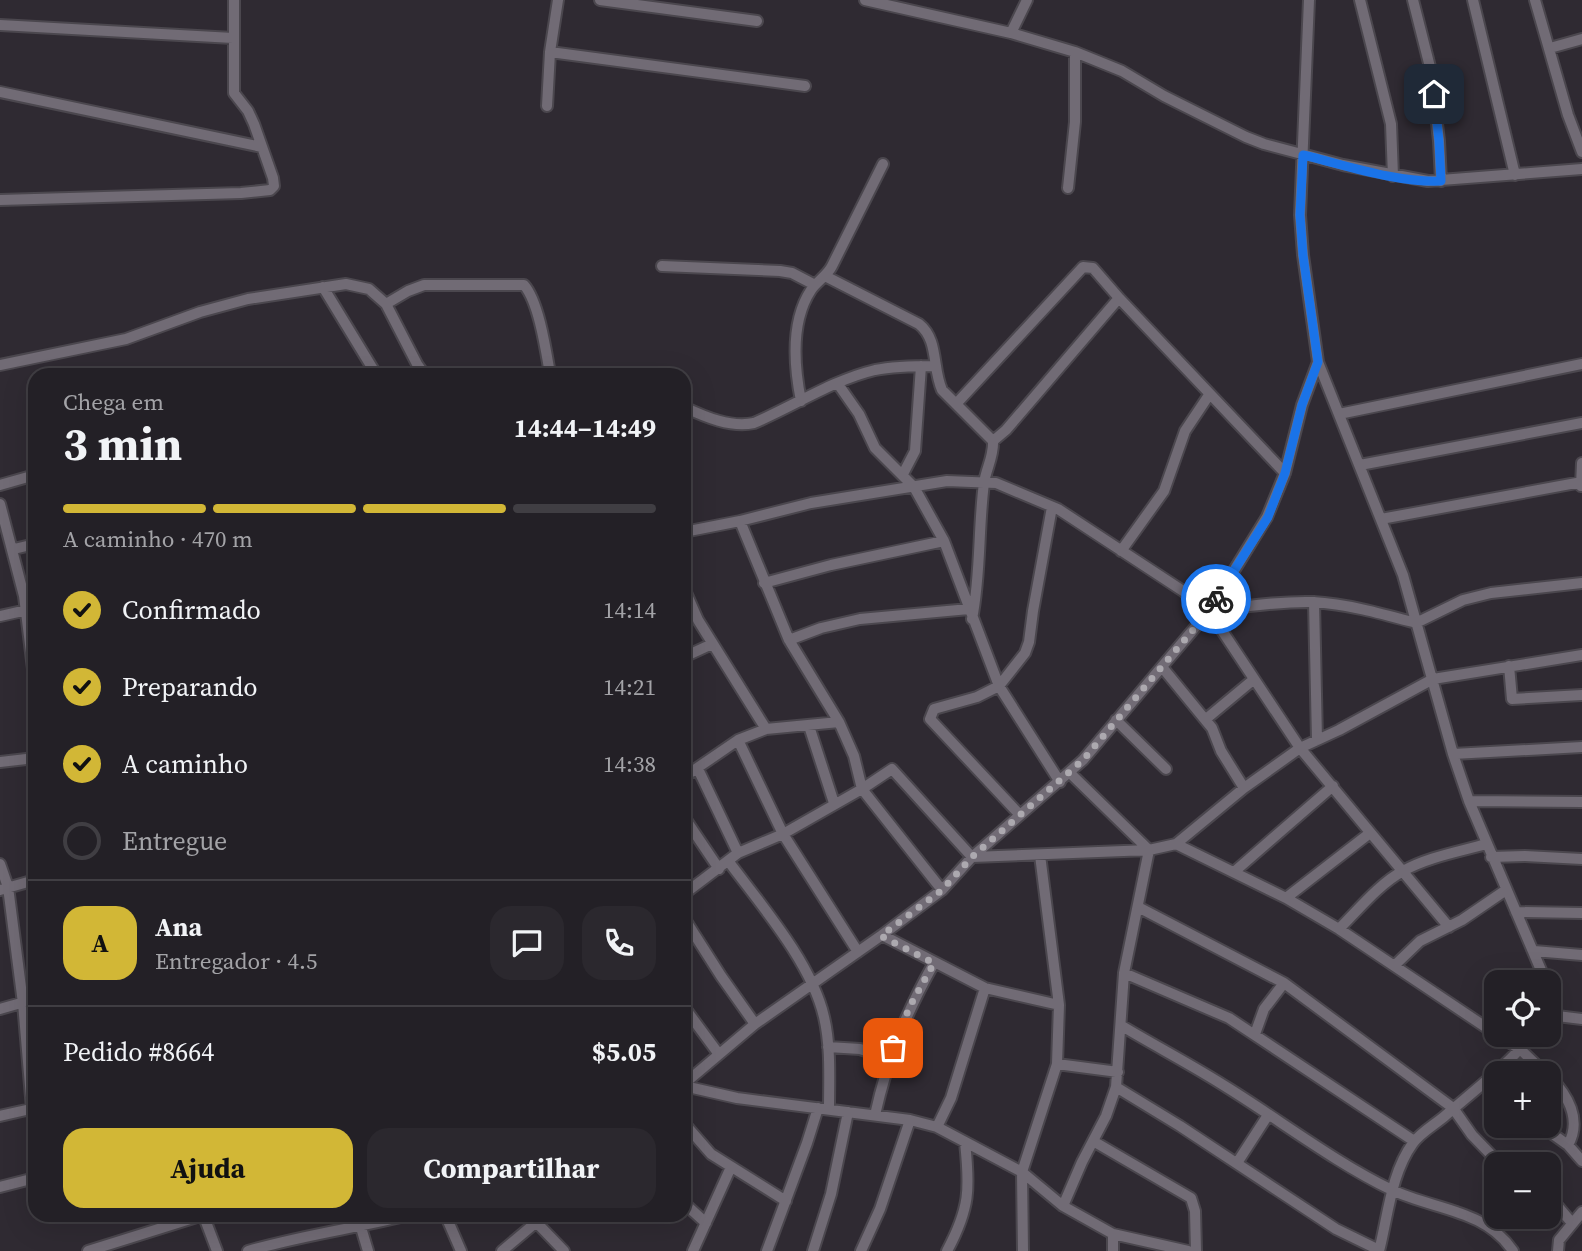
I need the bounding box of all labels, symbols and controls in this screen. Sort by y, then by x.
pin [1404,64,1464,124]
icon: home [1415,75,1453,113]
text: Chega em [63,386,164,418]
text: 14:44–14:49 [514,410,656,446]
text: 3 min [63,412,182,475]
text: A caminho · 470 m [63,523,253,555]
courier [1181,564,1251,634]
icon: bike [1197,580,1235,618]
icon: check [63,591,101,629]
text: Confirmado [122,592,261,628]
text: 14:14 [603,594,656,626]
icon: check [63,668,101,706]
text: Preparando [122,669,258,705]
text: 14:21 [603,671,656,703]
icon: check [63,745,101,783]
text: A caminho [122,746,248,782]
text: 14:38 [603,748,656,780]
text: Entregue [122,823,227,859]
button: chat [490,906,564,980]
button: phone [582,906,656,980]
text: Ana [155,909,202,945]
text: A [91,925,109,961]
text: Entregador · 4.5 [155,945,317,977]
map controls [1484,970,1561,1229]
button: locate [1484,970,1561,1047]
pin [863,1018,923,1078]
icon: bag [874,1029,912,1067]
text: Pedido #8664 [63,1034,214,1070]
text: $5.05 [592,1034,656,1070]
button: + [1484,1061,1561,1138]
button: Ajuda [63,1128,353,1208]
button: Compartilhar [367,1128,656,1208]
button: − [1484,1152,1561,1229]

